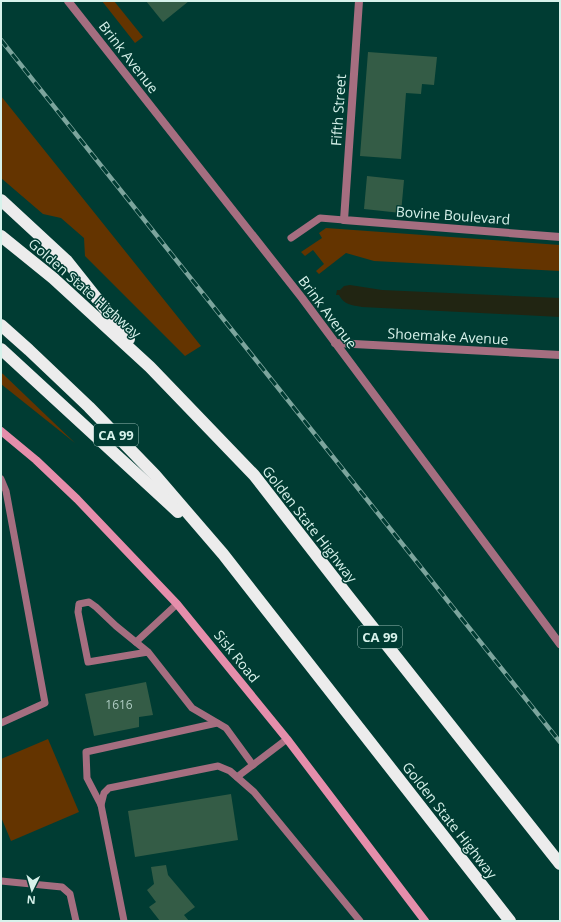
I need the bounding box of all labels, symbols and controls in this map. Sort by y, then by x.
street label: Brink Avenue [95,17,163,97]
street label: Fifth Street [326,74,350,146]
street label: Bovine Boulevard [395,202,511,228]
street label: Golden State Highway [25,234,146,343]
street label: Brink Avenue [294,272,362,352]
street label: Shoemake Avenue [387,323,509,349]
road number: CA 99 [94,424,138,446]
street label: Golden State Highway [258,462,362,587]
street label: Sisk Road [210,626,264,686]
road number: CA 99 [358,626,402,648]
house number: 1616 [105,696,133,713]
street label: Golden State Highway [398,758,502,883]
north arrow [12,870,52,910]
text: N [26,893,36,908]

